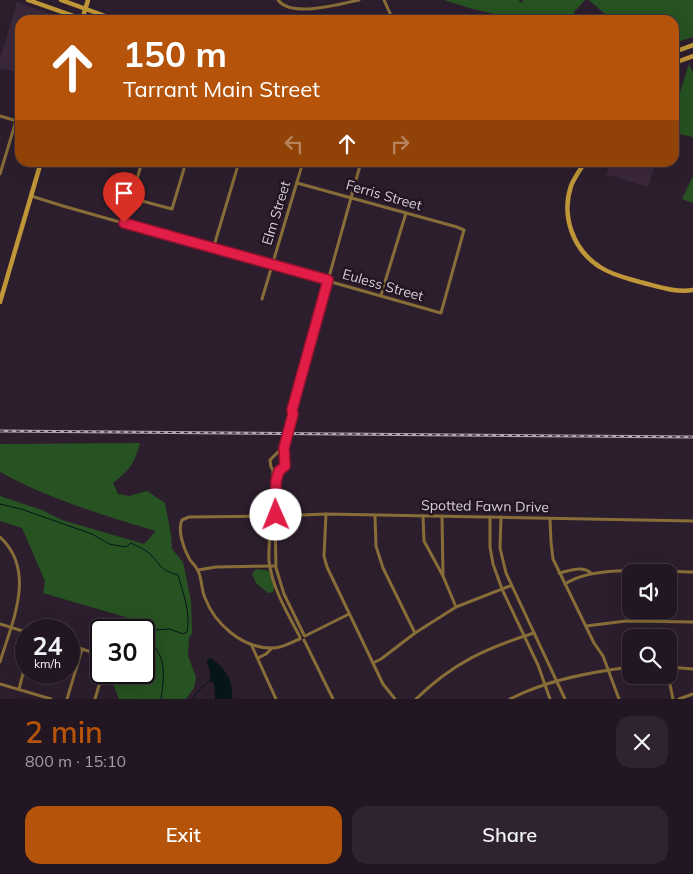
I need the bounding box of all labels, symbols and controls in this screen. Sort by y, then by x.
text: 150 m [123,32,227,76]
icon: ahead [40,35,105,100]
text: Tarrant Main Street [123,75,320,103]
icon: left [280,130,308,158]
icon: ahead [333,130,361,158]
icon: right [386,130,414,158]
pin [103,172,145,223]
street label: Ferris Street [344,176,424,214]
icon: arrive [110,179,138,207]
street label: Elm Street [258,179,294,247]
street label: Euless Street [340,265,426,305]
position arrow [249,488,301,540]
street label: Spotted Fawn Drive [421,496,549,516]
map controls [622,564,677,684]
button: sound [622,564,677,619]
speed limit sign: 30 [90,619,155,684]
button: search [622,629,677,684]
text: 24 [32,630,63,661]
text: km/h [34,656,61,671]
text: 2 min [25,713,103,751]
button: close [616,716,668,768]
text: 800 m · 15:10 [25,751,126,771]
button: Exit [25,806,342,864]
button: Share [352,806,668,864]

